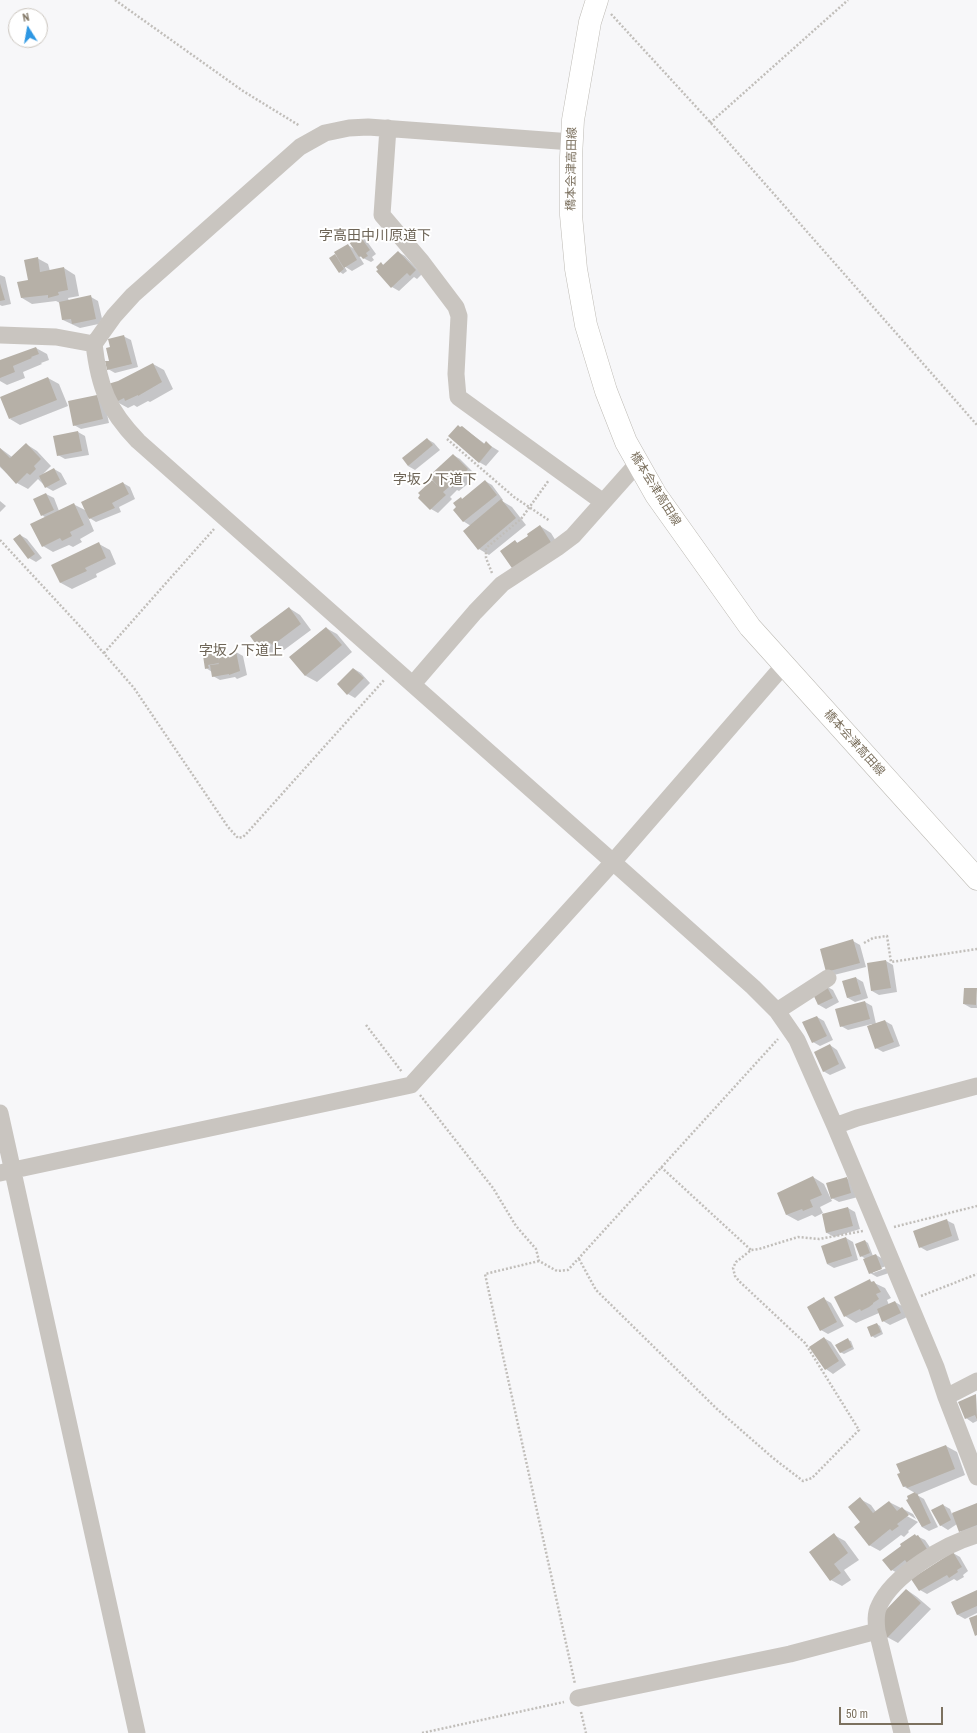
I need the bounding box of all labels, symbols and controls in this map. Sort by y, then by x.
north arrow [8,8,48,48]
text: N [21,10,30,25]
street label: 橋本会津高田線 [564,127,580,211]
district label: 字高田中川原道下 [319,228,431,244]
street label: 橋本会津高田線 [627,450,683,528]
district label: 字坂ノ下道下 [393,472,477,488]
district label: 字坂ノ下道上 [199,643,283,659]
street label: 橋本会津高田線 [821,707,887,779]
scale bar [841,1699,945,1725]
text: 50 m [846,1706,868,1722]

